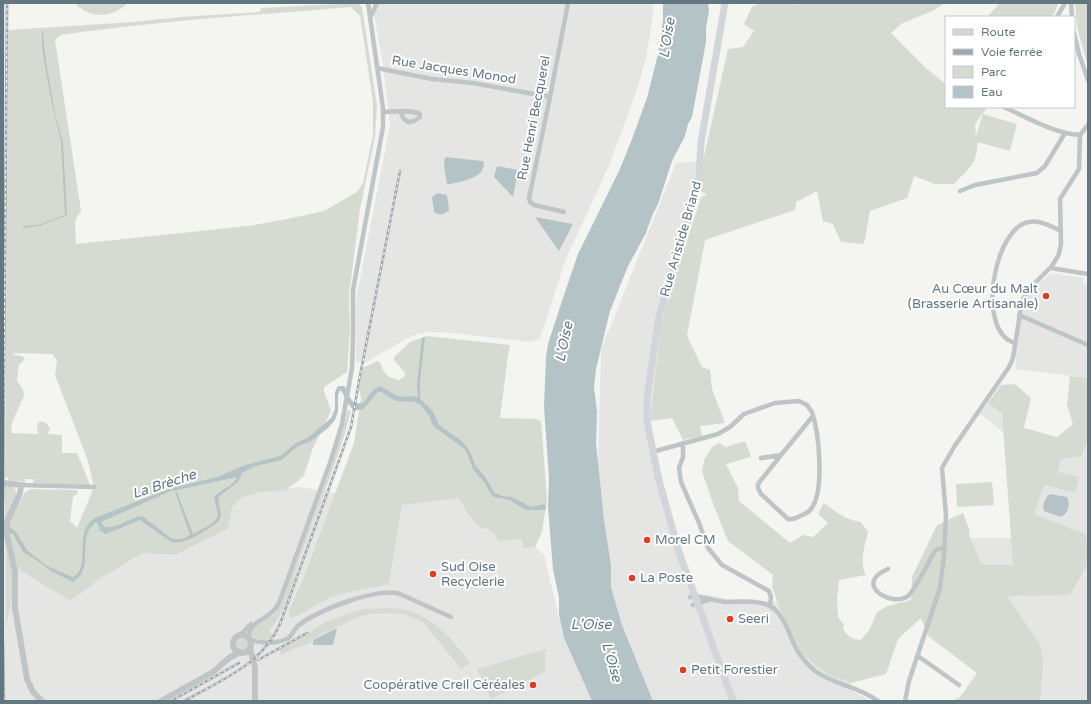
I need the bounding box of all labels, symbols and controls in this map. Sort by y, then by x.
water label: L'Oise [655,16,679,59]
legend [945,16,1075,108]
text: Route [981,25,1016,39]
text: Voie ferrée [981,45,1043,59]
street label: Rue Jacques Monod [391,52,517,88]
street label: Rue Henri Becquerel [514,54,554,182]
text: Parc [981,65,1006,79]
text: Eau [981,85,1003,99]
street label: Rue Aristide Briand [657,179,705,299]
place label: Au Cœur du Malt (Brasserie Artisanale) [908,281,1038,312]
marker: Au Cœur du Malt (Brasserie Artisanale) [1041,291,1051,301]
water label: L'Oise [551,319,577,364]
water label: La Brèche [130,465,199,502]
place label: Morel CM [655,532,716,548]
marker: Morel CM [642,535,652,545]
place label: Sud Oise Recyclerie [441,559,505,590]
marker: Sud Oise Recyclerie [428,569,438,579]
place label: La Poste [640,570,693,586]
marker: La Poste [627,573,637,583]
place label: Seeri [738,611,769,627]
marker: Seeri [725,614,735,624]
water label: L’Oise [571,616,612,633]
water label: L'Oise [598,640,626,685]
place label: Petit Forestier [691,662,778,678]
marker: Petit Forestier [678,665,688,675]
place label: Coopérative Creil Céréales [364,677,525,693]
marker: Coopérative Creil Céréales [528,680,538,690]

